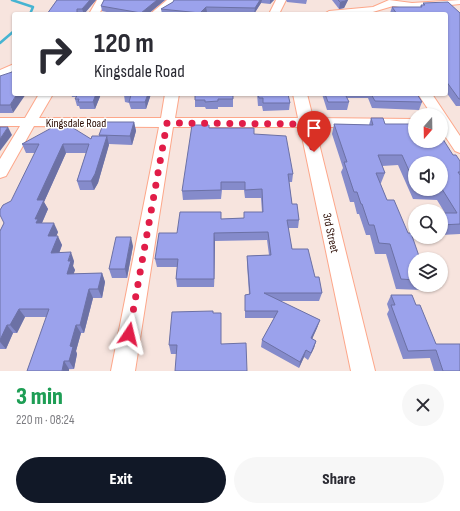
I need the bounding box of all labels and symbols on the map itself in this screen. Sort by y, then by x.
north arrow [408,108,448,148]
pin [297,111,331,152]
street label: Kingsdale Road [46,116,106,131]
street label: 3rd Street [319,212,342,255]
position arrow [108,313,150,355]

